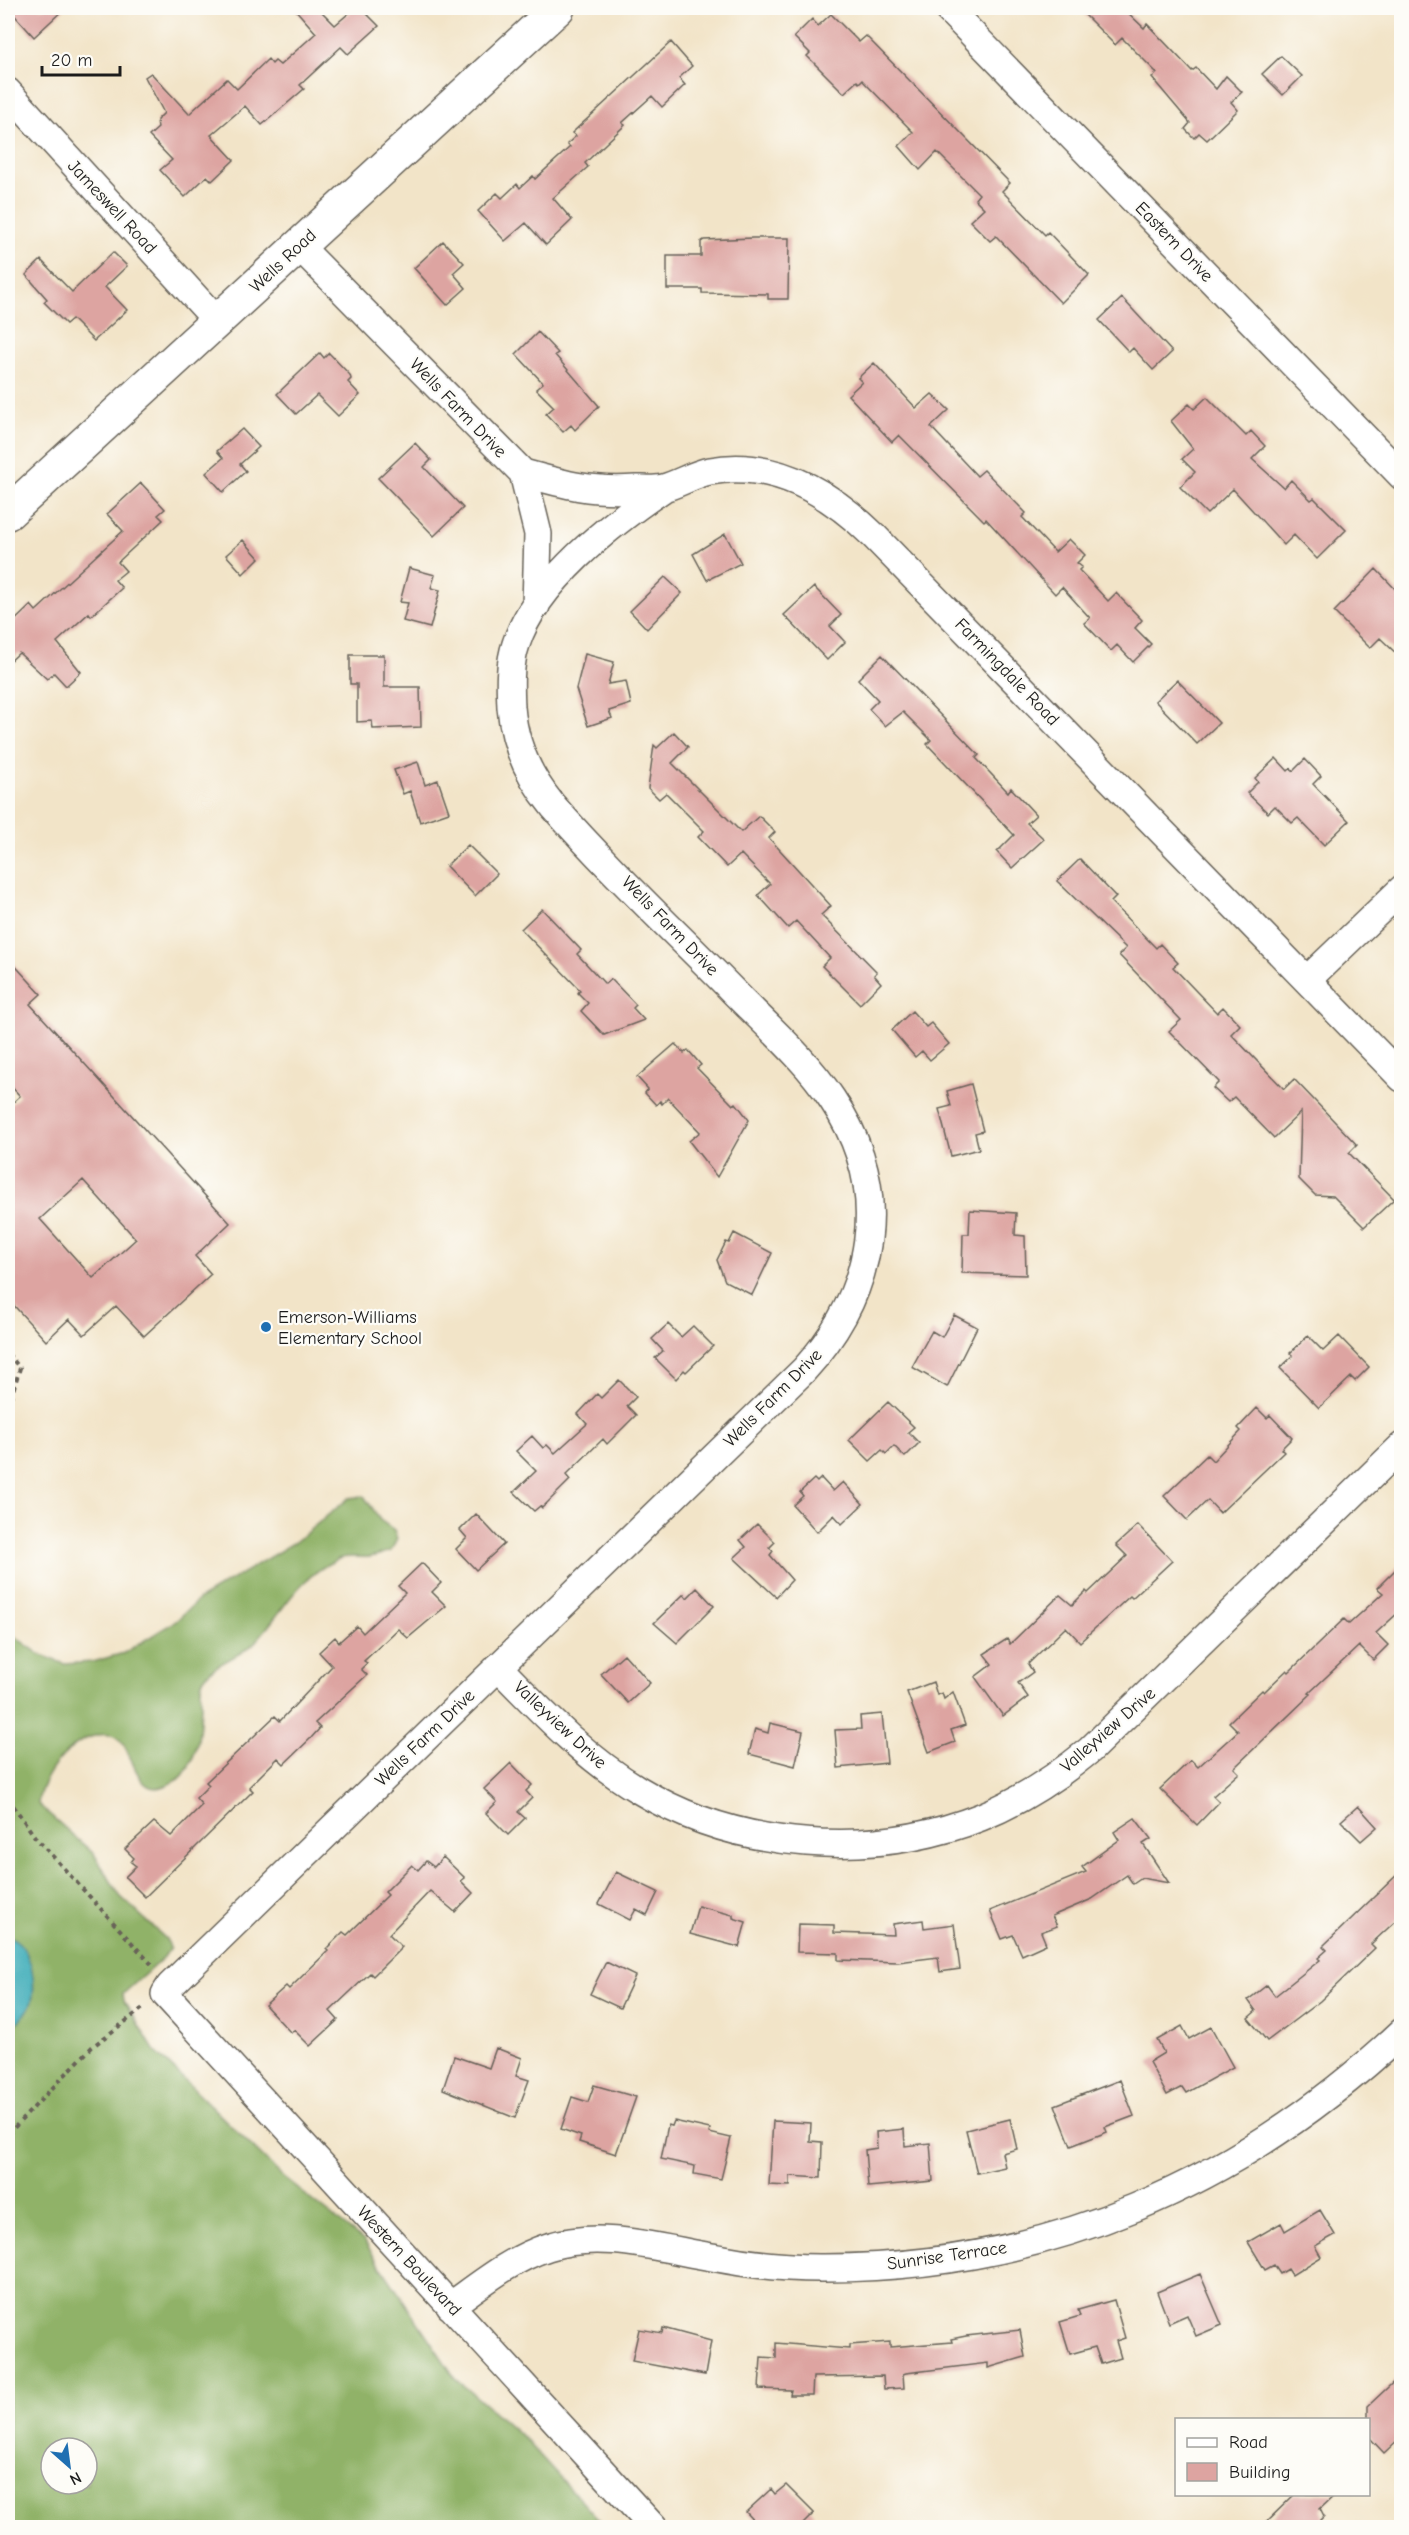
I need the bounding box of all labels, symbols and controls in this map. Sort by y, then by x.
scale bar [42,39,120,77]
text: 20 m [51,50,92,71]
street label: Jameswell Road [63,156,161,258]
street label: Eastern Drive [1131,198,1217,286]
street label: Wells Road [245,225,321,297]
street label: Wells Farm Drive [405,354,511,462]
street label: Farmingdale Road [951,614,1063,730]
street label: Wells Farm Drive [617,872,723,980]
place label: Emerson-Williams Elementary School [278,1307,422,1349]
marker: Emerson-Williams Elementary School [259,1320,273,1334]
street label: Wells Farm Drive [720,1345,826,1451]
street label: Valleyview Drive [509,1677,611,1773]
street label: Valleyview Drive [1056,1683,1160,1777]
street label: Wells Farm Drive [371,1685,479,1791]
street label: Western Boulevard [353,2202,465,2320]
street label: Sunrise Terrace [886,2237,1008,2275]
legend [1175,2418,1370,2496]
text: Road [1229,2432,1268,2453]
north arrow [39,2436,99,2496]
text: Building [1229,2462,1291,2483]
text: N [67,2468,84,2489]

